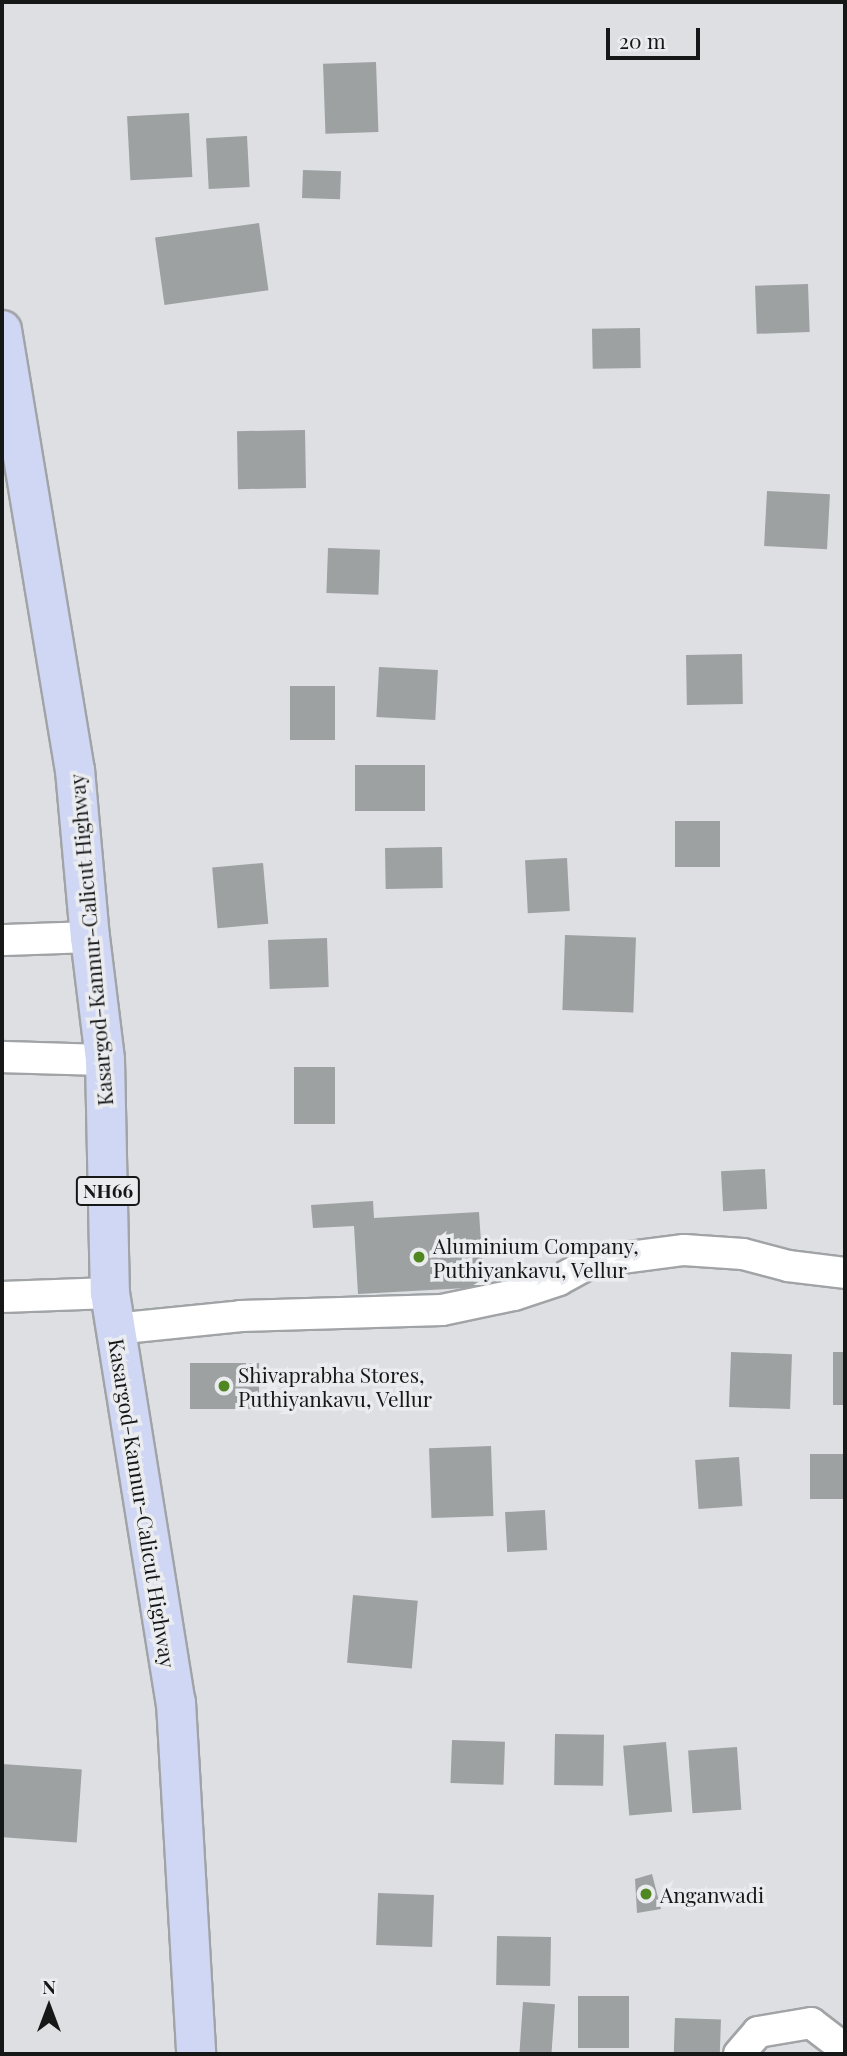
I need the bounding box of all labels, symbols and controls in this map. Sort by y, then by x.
scale bar [609,14,704,58]
text: 20 m [619,26,666,54]
street label: Kasargod-Kannur-Calicut Highway [63,773,117,1107]
road number: NH66 [75,1176,141,1206]
place label: Aluminium Company, Puthiyankavu, Vellur [433,1232,639,1282]
marker: Aluminium Company, Puthiyankavu, Vellur [411,1249,427,1265]
street label: Kasargod-Kannur-Calicut Highway [104,1336,182,1670]
place label: Shivaprabha Stores, Puthiyankavu, Vellur [238,1361,433,1411]
marker: Shivaprabha Stores, Puthiyankavu, Vellur [216,1378,232,1394]
place label: Anganwadi [660,1881,764,1907]
marker: Anganwadi [638,1886,654,1902]
north arrow [14,1972,84,2042]
text: N [42,1973,56,1999]

